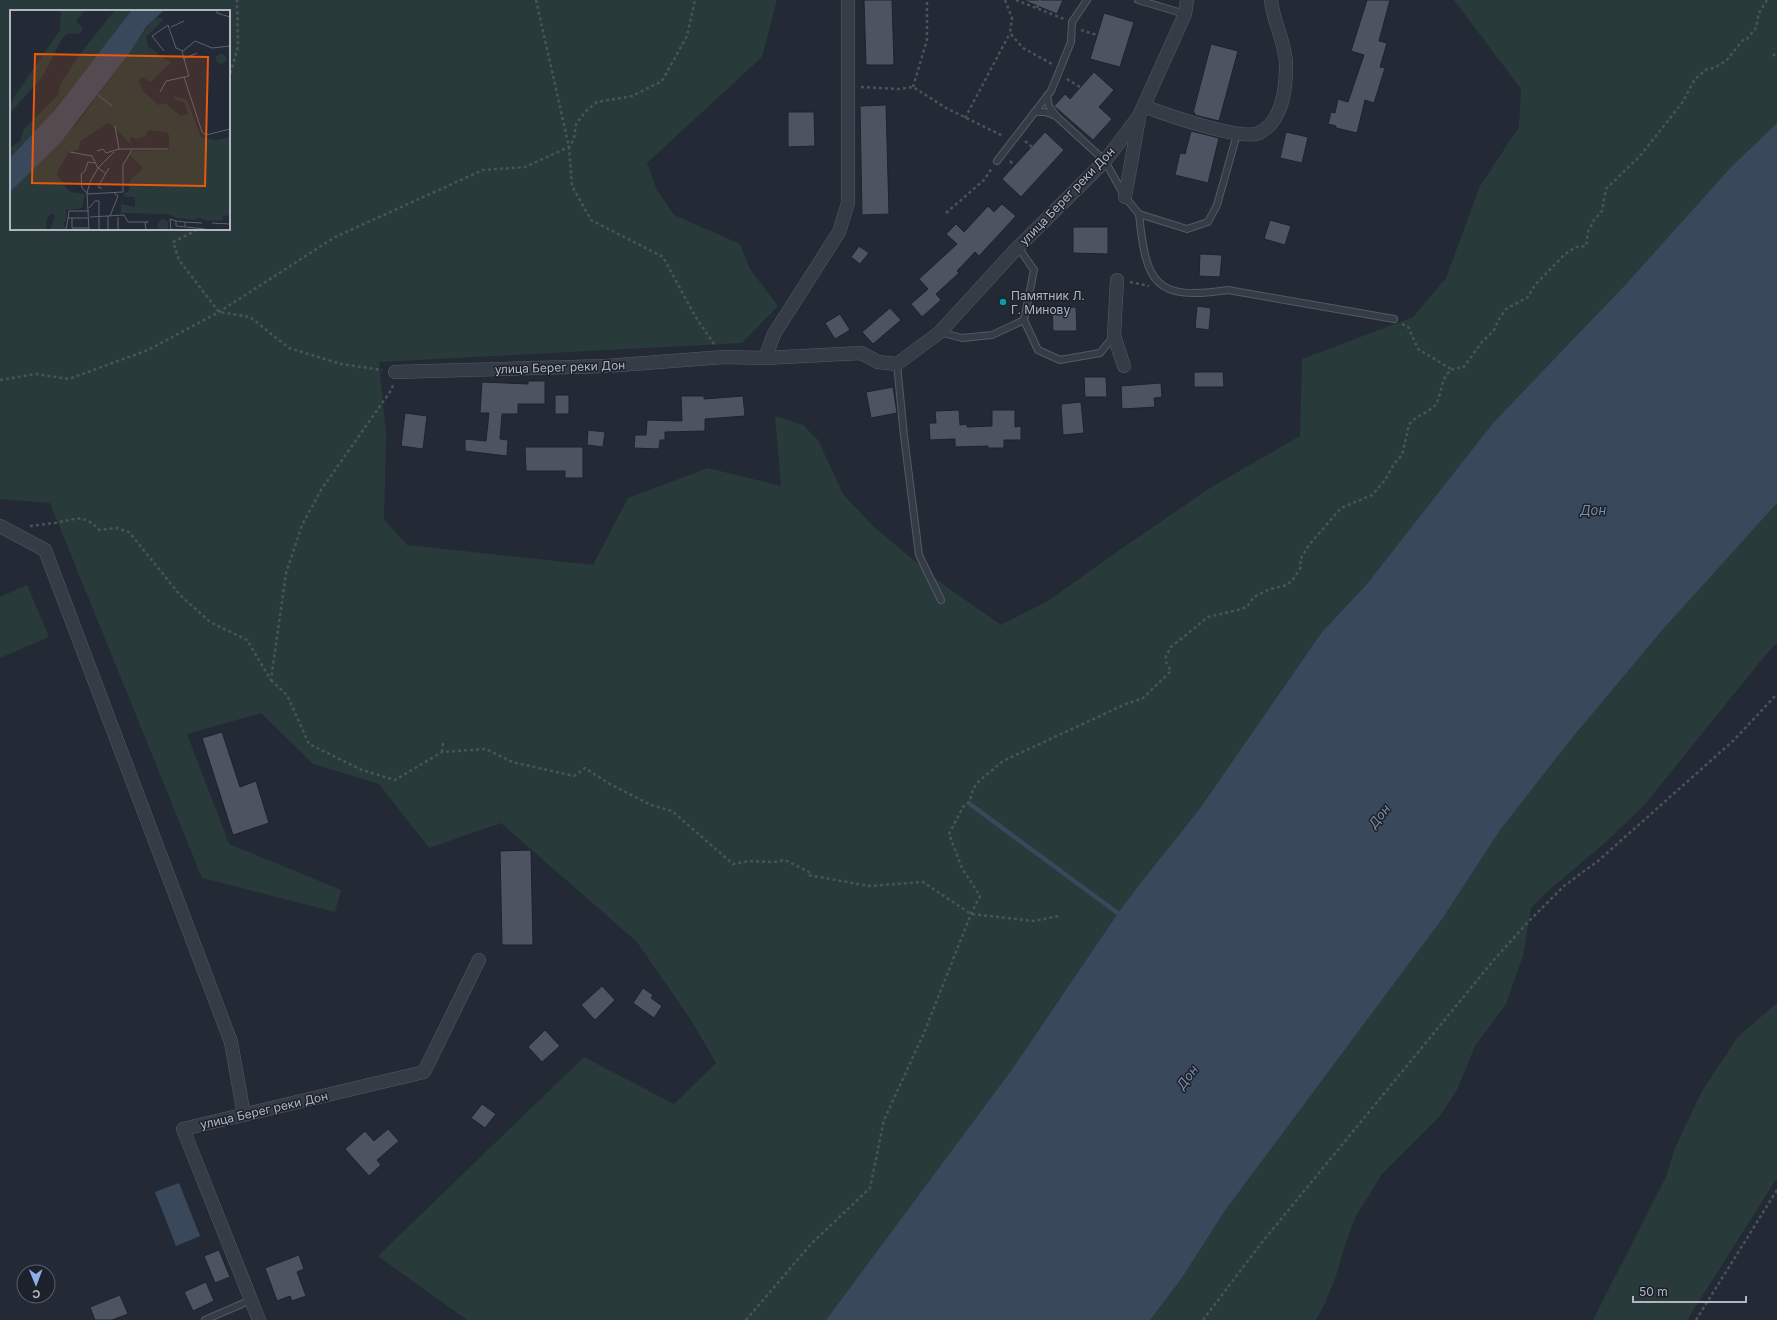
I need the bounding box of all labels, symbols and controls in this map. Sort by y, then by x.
inset map [10,10,230,230]
street label: улица Берег реки Дон [1016,144,1118,248]
place label: Памятник Л. Г. Минову [1011,288,1085,317]
marker: Памятник Л. Г. Минову [998,297,1008,307]
street label: улица Берег реки Дон [494,357,626,377]
water label: Дон [1579,502,1606,518]
water label: Дон [1364,801,1394,832]
water label: Дон [1172,1061,1201,1093]
street label: улица Берег реки Дон [199,1088,329,1132]
north arrow [16,1264,56,1304]
scale bar [1633,1278,1746,1304]
text: 50 m [1639,1284,1668,1299]
text: С [32,1287,40,1301]

